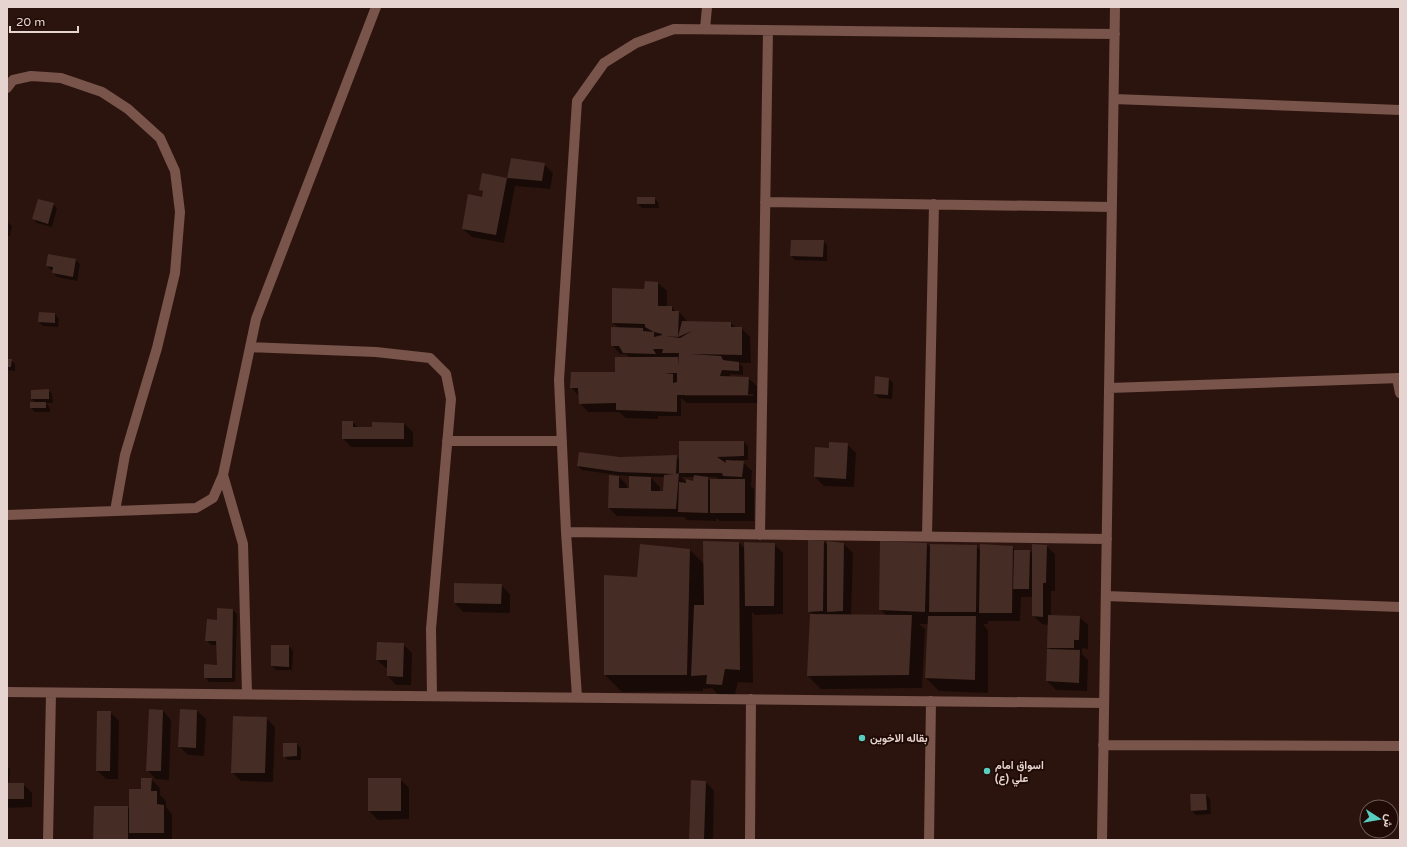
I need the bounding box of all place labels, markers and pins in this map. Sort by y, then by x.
place label: بقاله الاخوين [870,732,928,745]
marker: بقاله الاخوين [857,733,867,743]
place label: اسواق امام علي (ع) [995,759,1044,787]
marker: اسواق امام علي (ع) [982,766,992,776]

